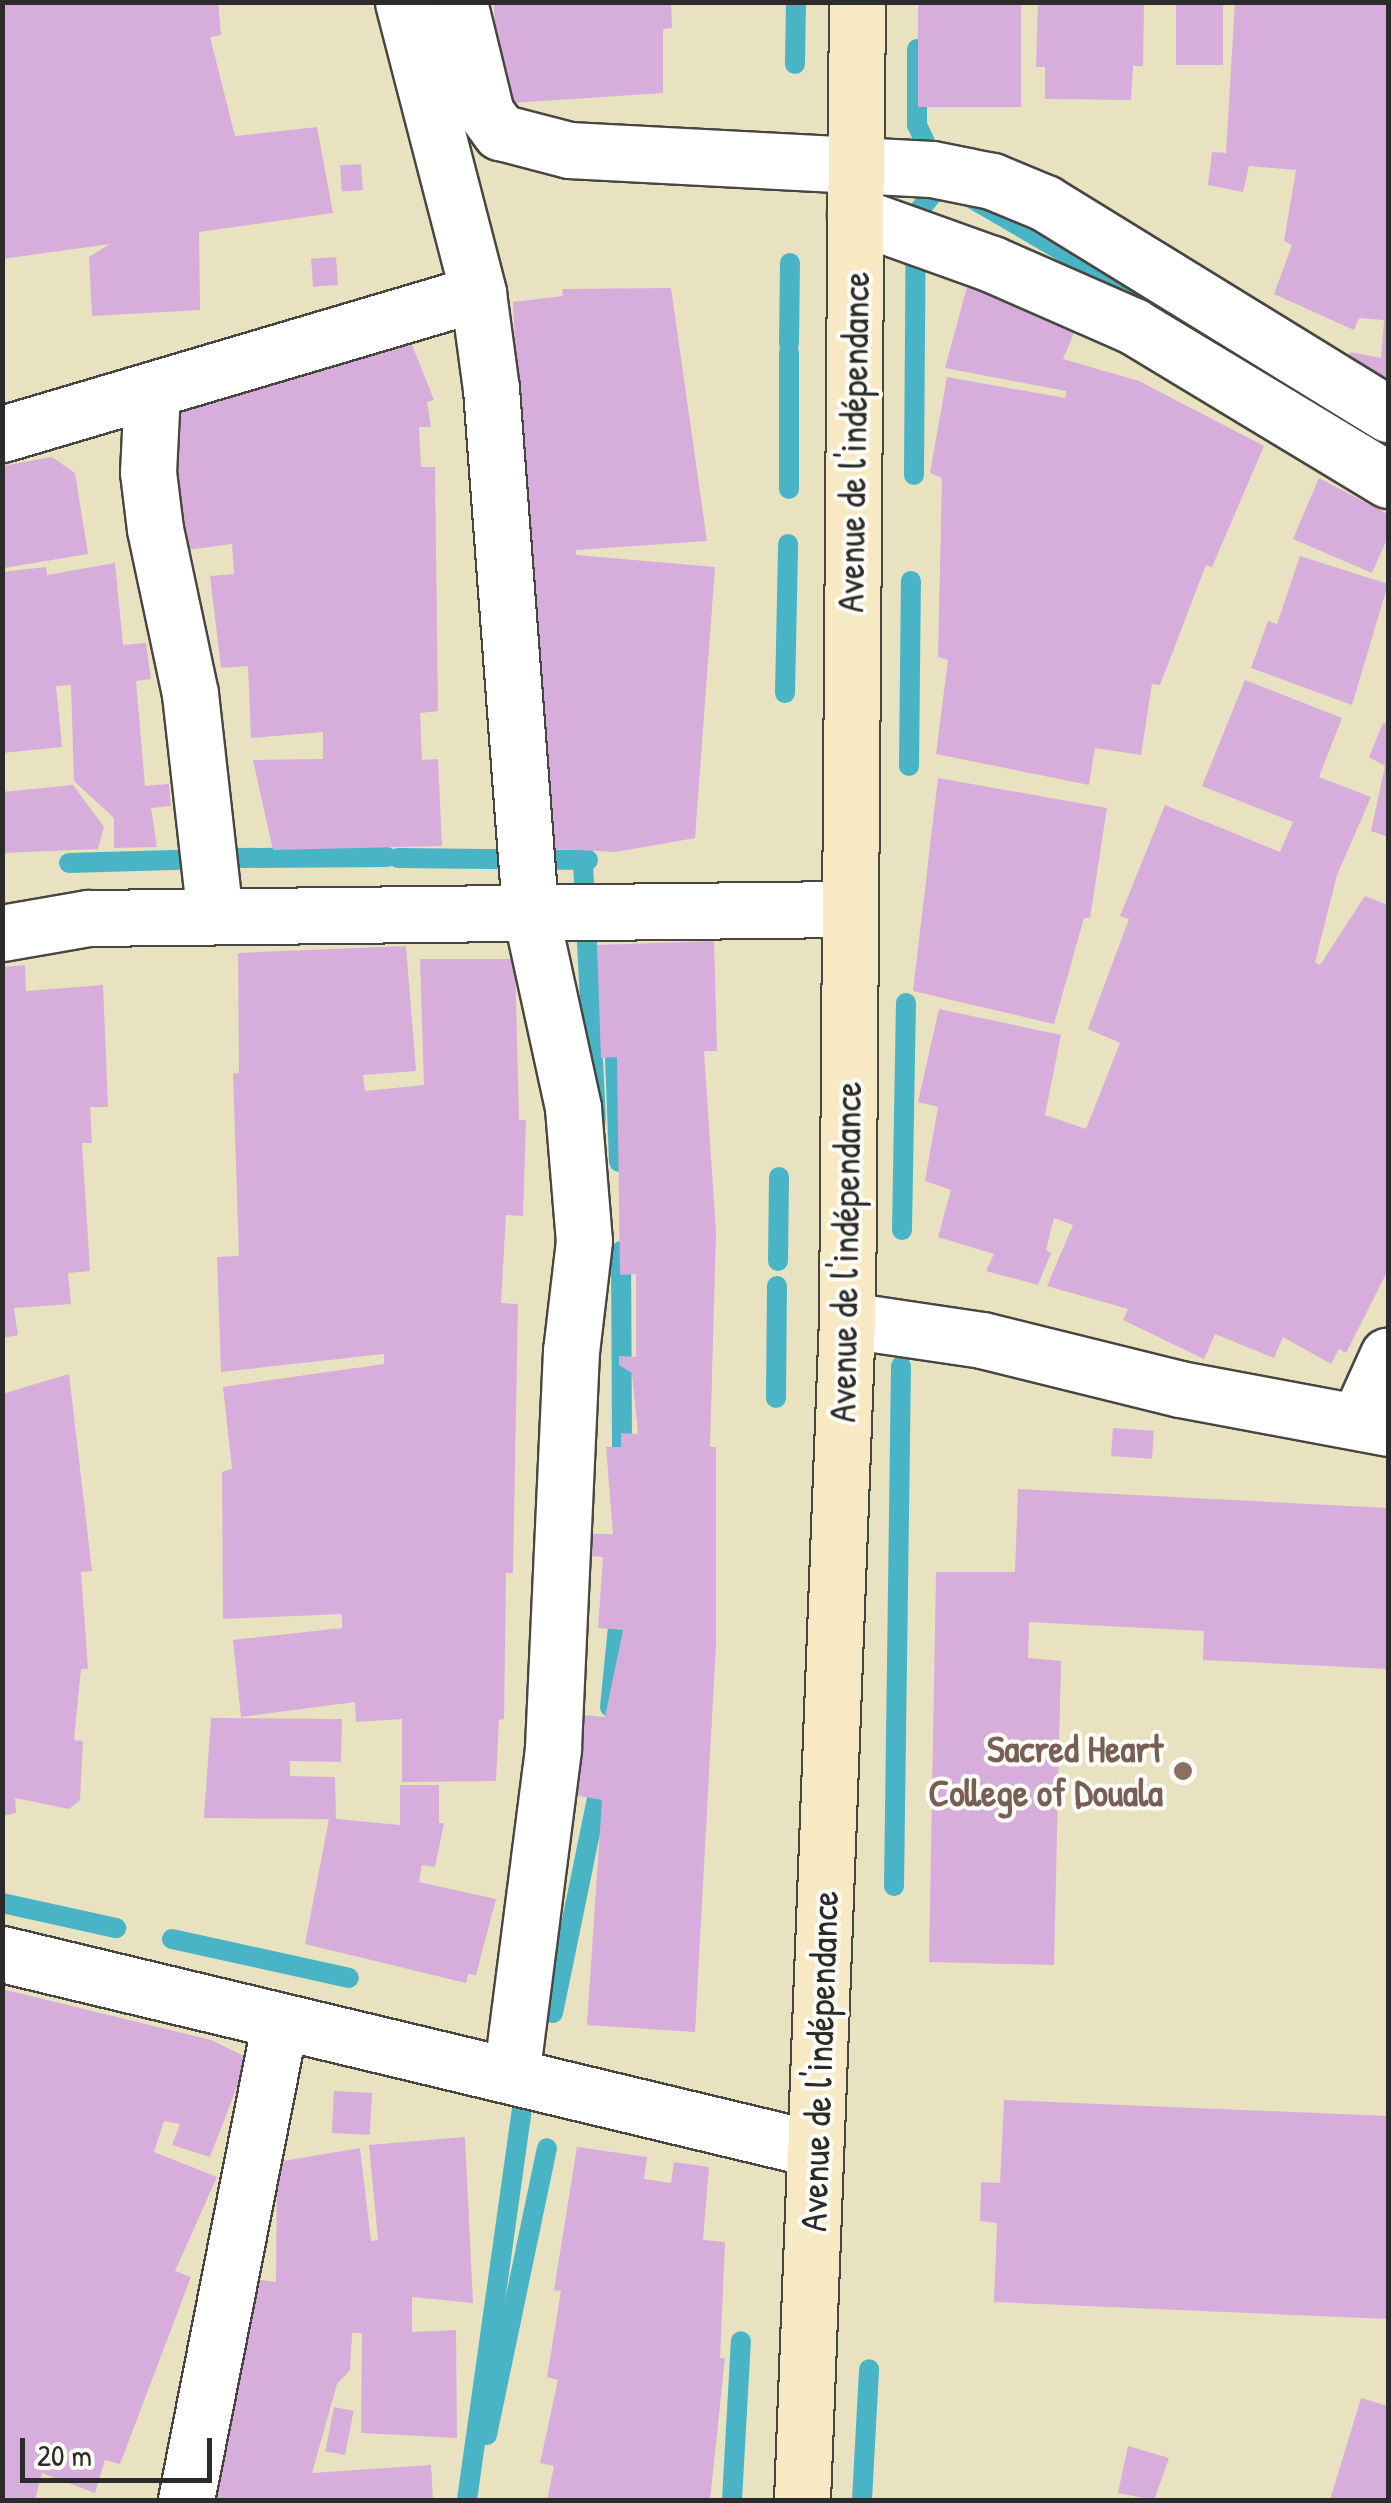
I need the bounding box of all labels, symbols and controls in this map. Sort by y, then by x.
street label: Avenue de l'indépendance [827,271,879,613]
street label: Avenue de l'indépendance [819,1081,871,1423]
place label: Sacred Heart College of Douala [928,1726,1163,1816]
marker: Sacred Heart College of Douala [1172,1760,1194,1782]
street label: Avenue de l'indépendance [790,1890,848,2232]
scale bar [25,2418,218,2480]
text: 20 m [37,2435,92,2475]

